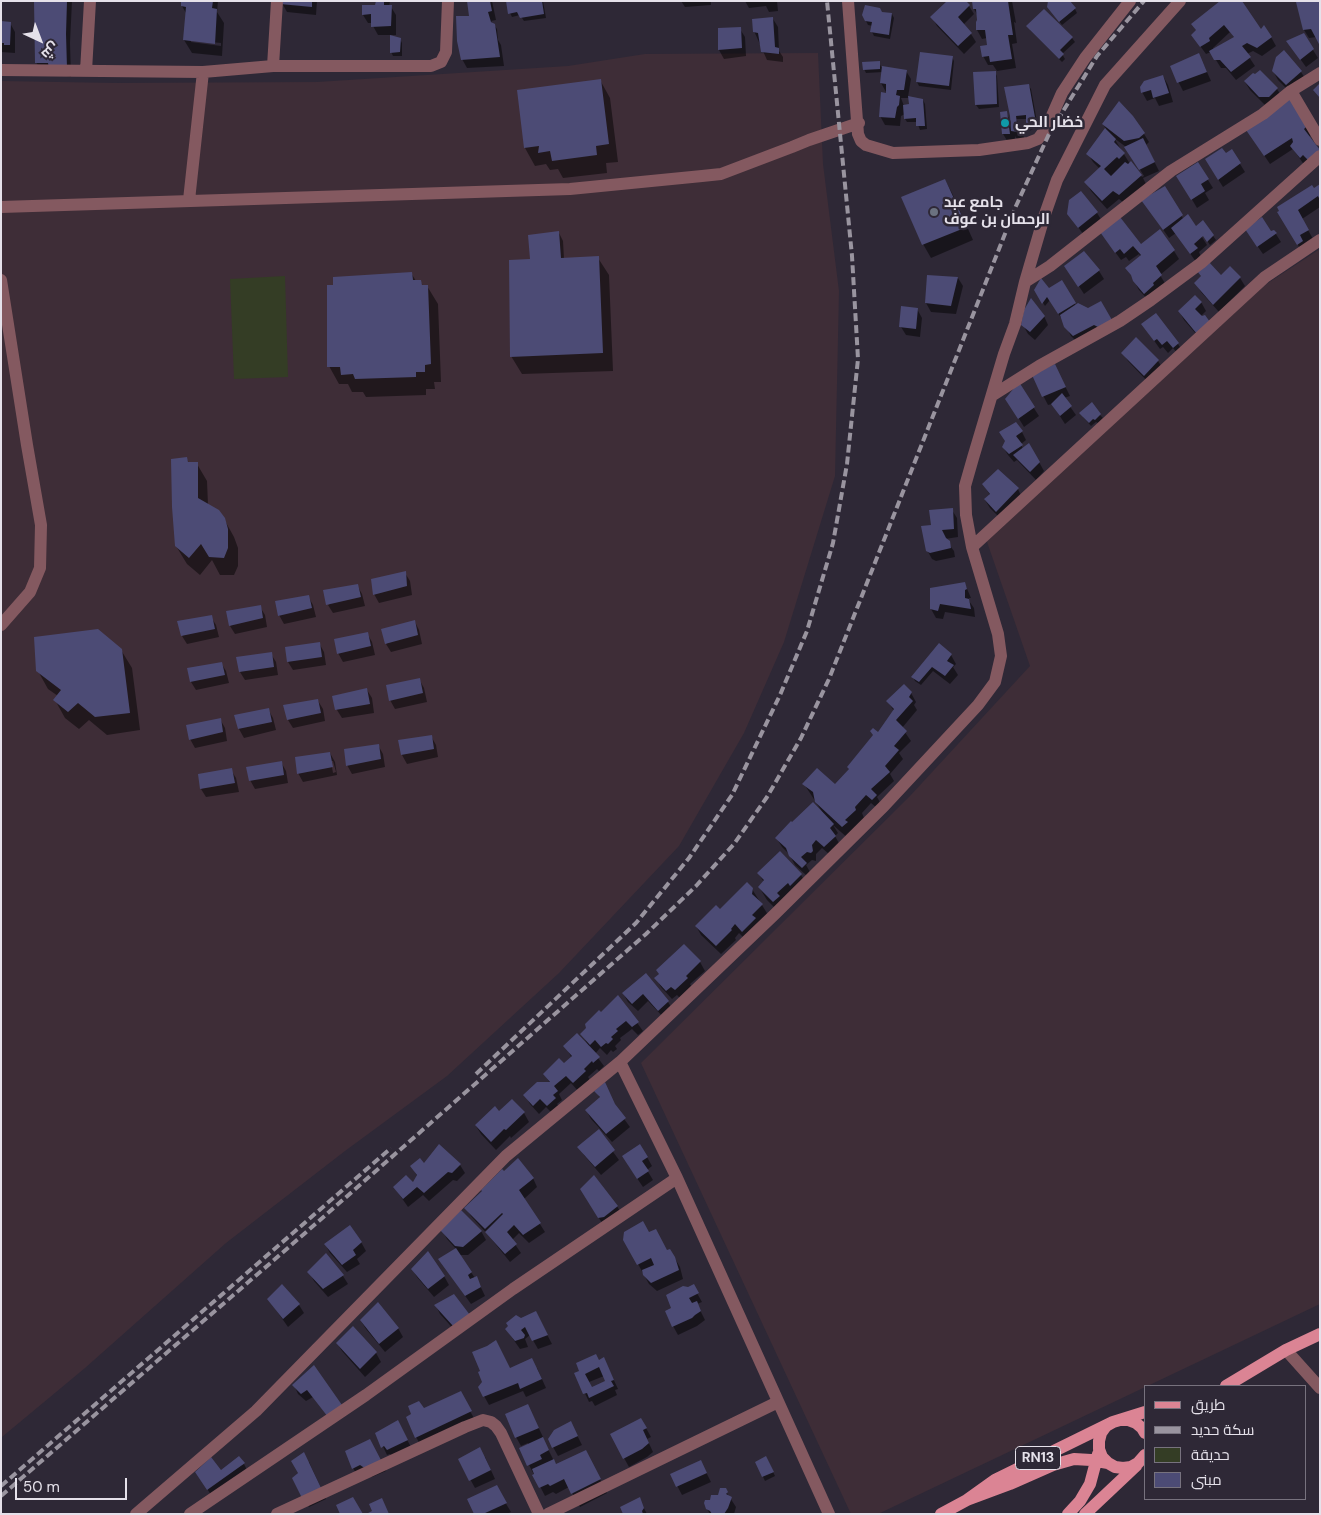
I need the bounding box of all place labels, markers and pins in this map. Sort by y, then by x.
place label: خضار الحي [1015,114,1083,132]
marker: خضار الحي [999,117,1011,129]
place label: جامع عبد الرحمان بن عوف [944,194,1050,229]
marker: جامع عبد الرحمان بن عوف [928,206,940,218]

